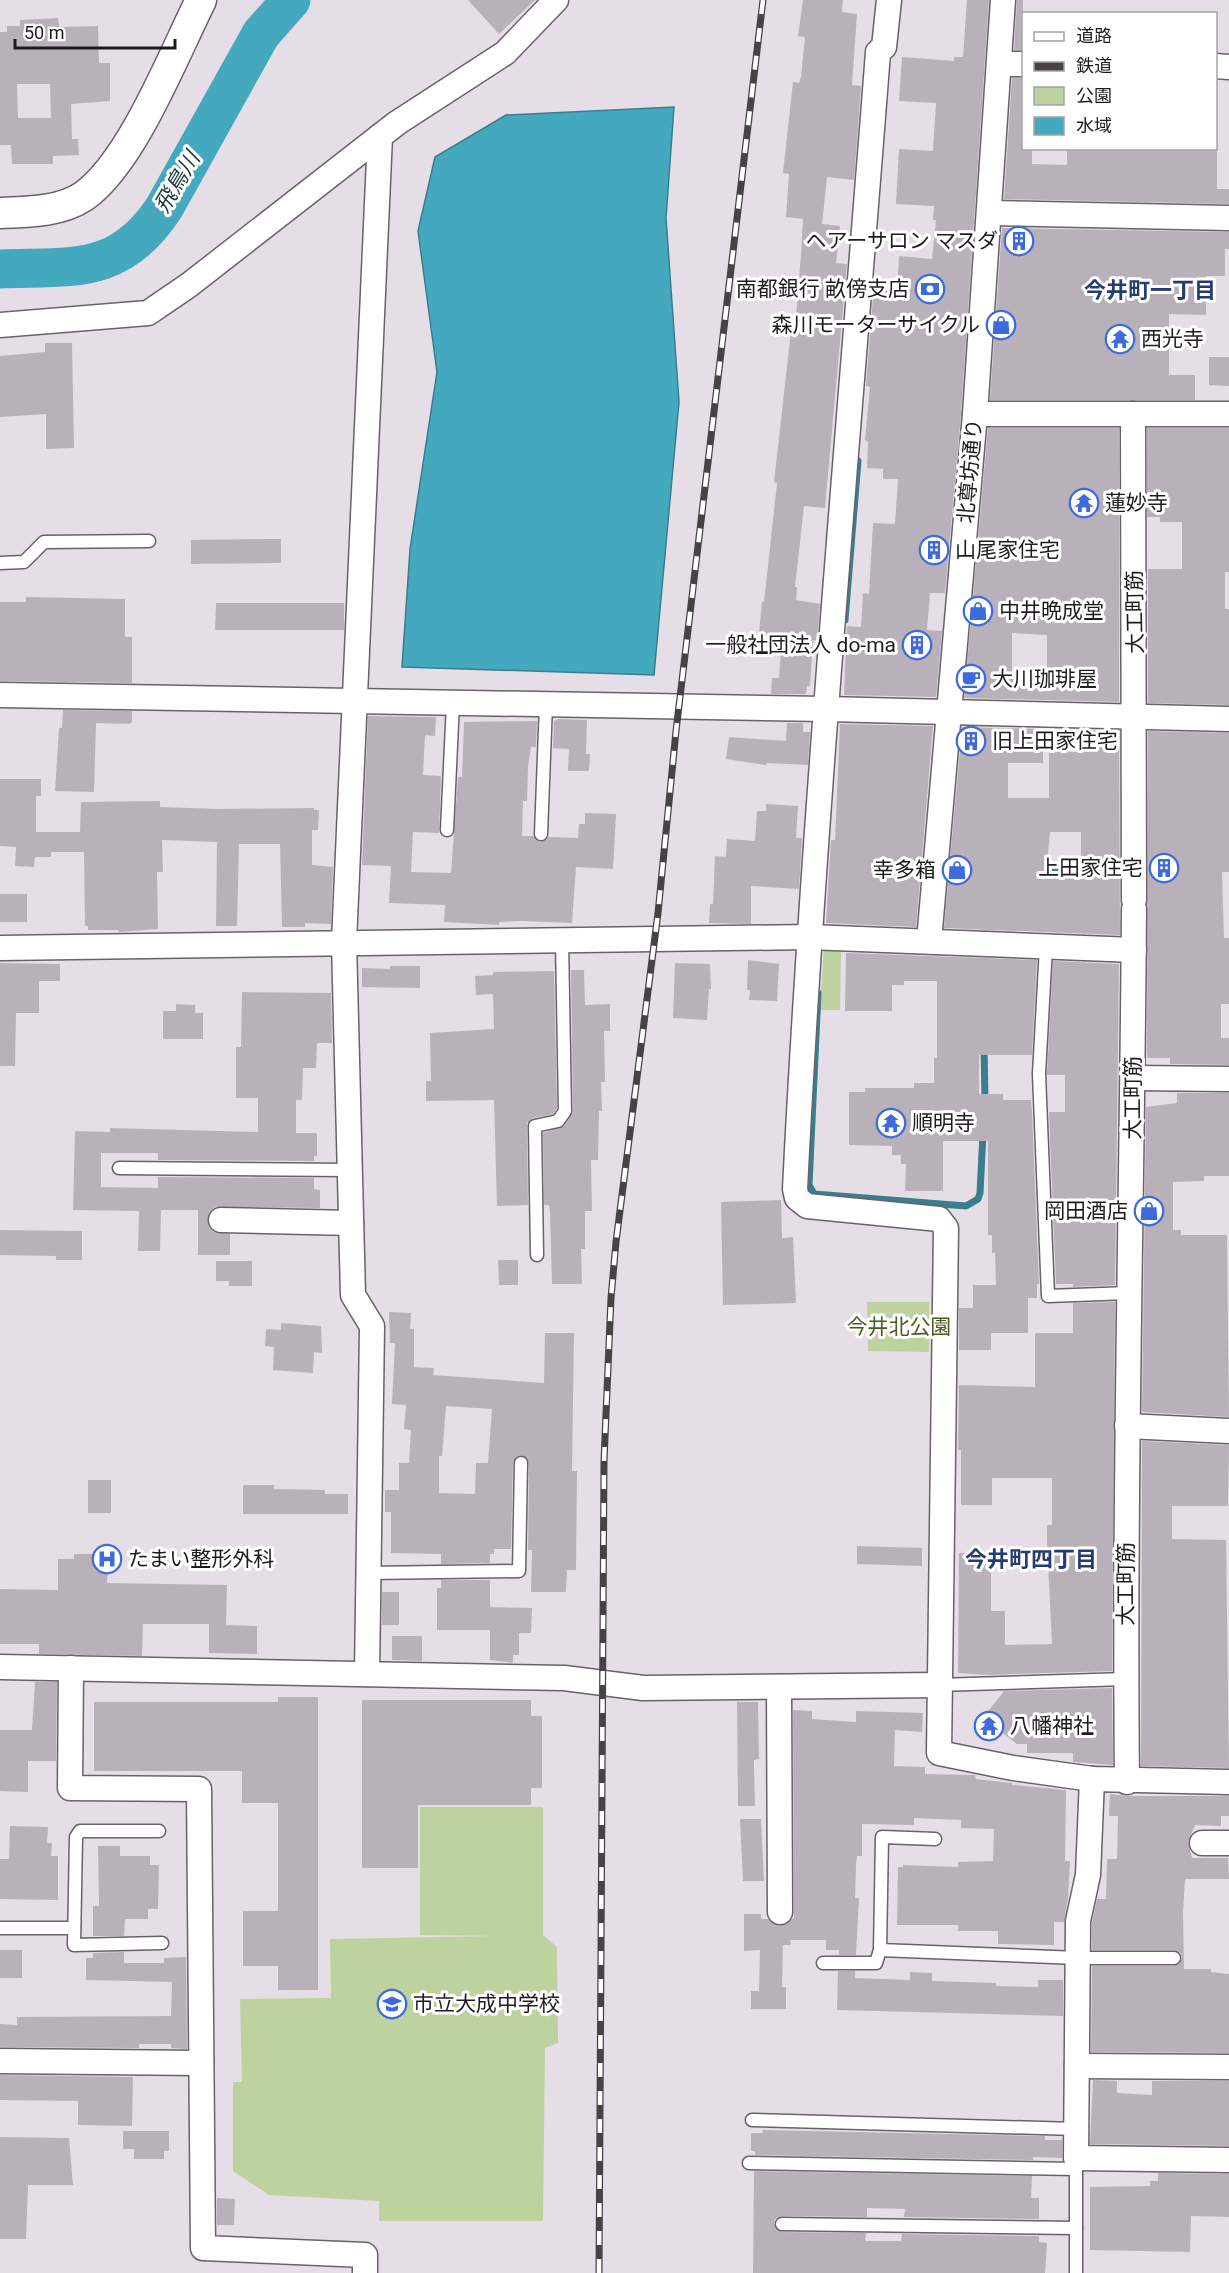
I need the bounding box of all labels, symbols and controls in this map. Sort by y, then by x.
scale bar [15,12,176,50]
legend [1022,12,1217,150]
text: 50 m [24,22,64,43]
text: 道路 [1076,25,1112,46]
text: 鉄道 [1076,55,1112,76]
text: 公園 [1076,85,1112,106]
text: 水域 [1076,115,1112,136]
water label: 飛鳥川 [149,146,206,217]
building icon: ヘアーサロン マスダ [1003,225,1035,257]
place label: ヘアーサロン マスダ [805,229,998,253]
bank icon: 南都銀行 畝傍支店 [914,273,946,305]
place label: 南都銀行 畝傍支店 [736,277,909,301]
district label: 今井町一丁目 [1084,278,1216,303]
shop icon: 森川モーターサイクル [985,309,1017,341]
place label: 森川モーターサイクル [771,313,980,337]
temple icon: 西光寺 [1104,323,1136,355]
place label: 西光寺 [1141,327,1204,351]
street label: 北尊坊通り [953,418,987,524]
temple icon: 蓮妙寺 [1068,487,1100,519]
place label: 蓮妙寺 [1105,491,1168,515]
building icon: 山尾家住宅 [918,534,950,566]
place label: 山尾家住宅 [955,538,1060,562]
street label: 大工町筋 [1122,570,1148,654]
shop icon: 中井晩成堂 [962,595,994,627]
place label: 中井晩成堂 [999,599,1104,623]
building icon: 一般社団法人 do-ma [901,629,933,661]
place label: 一般社団法人 do-ma [705,633,896,657]
cafe icon: 大川珈琲屋 [955,663,987,695]
place label: 大川珈琲屋 [992,667,1097,691]
building icon: 旧上田家住宅 [955,725,987,757]
place label: 旧上田家住宅 [992,729,1118,753]
building icon: 上田家住宅 [1148,852,1180,884]
shop icon: 幸多箱 [941,854,973,886]
place label: 上田家住宅 [1038,856,1143,880]
place label: 幸多箱 [873,858,936,882]
street label: 大工町筋 [1121,1056,1145,1140]
temple icon: 順明寺 [875,1107,907,1139]
place label: 順明寺 [912,1111,975,1135]
shop icon: 岡田酒店 [1133,1195,1165,1227]
place label: 岡田酒店 [1044,1199,1128,1223]
park label: 今井北公園 [847,1315,952,1339]
street label: 大工町筋 [1114,1542,1138,1626]
hospital icon: たまい整形外科 [91,1543,123,1575]
place label: たまい整形外科 [128,1547,274,1571]
district label: 今井町四丁目 [965,1547,1097,1572]
temple icon: 八幡神社 [973,1710,1005,1742]
place label: 八幡神社 [1010,1714,1094,1738]
school or university icon: 市立大成中学校 [376,1988,408,2020]
place label: 市立大成中学校 [413,1992,560,2016]

